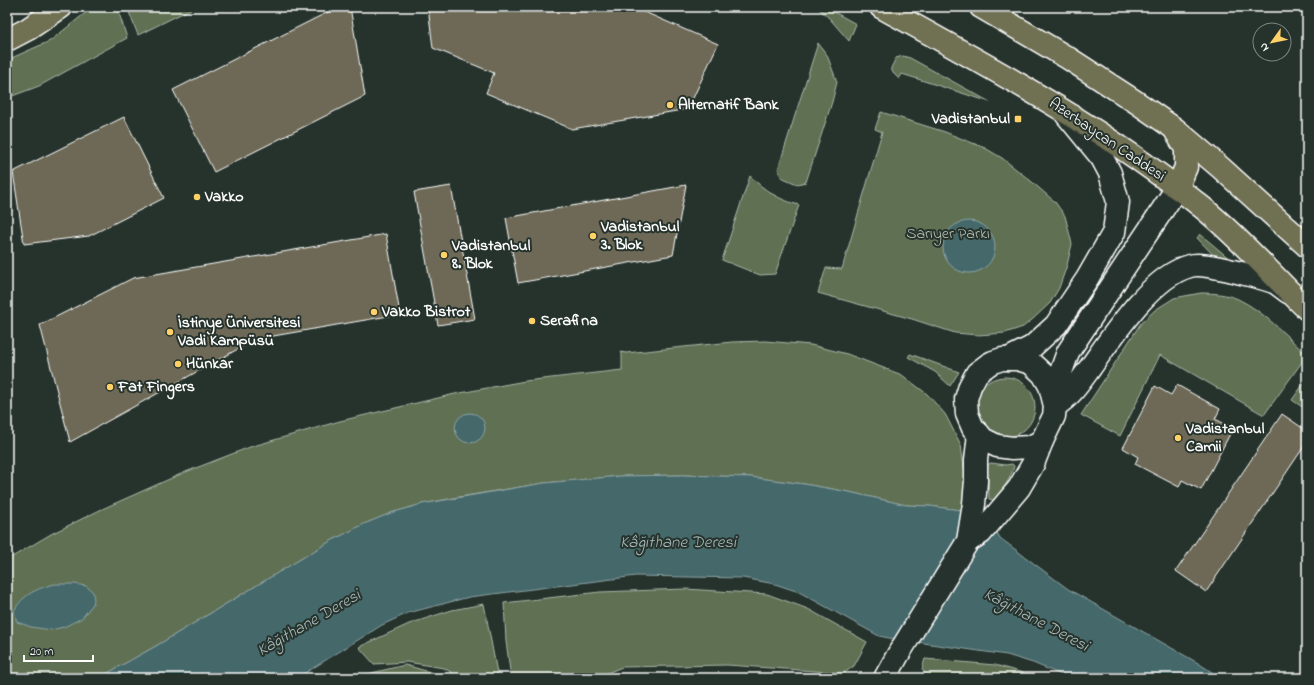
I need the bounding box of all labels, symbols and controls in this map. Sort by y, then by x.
north arrow [1252,22,1292,62]
text: N [1256,39,1273,54]
street label: Azerbaycan Caddesi [1044,92,1170,188]
place label: Alternatif Bank [678,93,780,117]
marker: Alternatif Bank [665,100,675,110]
place label: Vadistanbul [931,107,1010,131]
marker: Vadistanbul [1013,114,1023,124]
place label: Vakko [204,185,244,209]
marker: Vakko [192,192,202,202]
place label: Vadistanbul 3. Blok [600,215,680,257]
park label: Sarıyer Parkı [906,222,990,246]
marker: Vadistanbul 3. Blok [588,231,598,241]
place label: Vadistanbul 8. Blok [451,234,531,276]
marker: Vadistanbul 8. Blok [439,250,449,260]
place label: Vakko Bistrot [381,300,471,324]
marker: Vakko Bistrot [369,307,379,317]
place label: Serafina [540,309,598,333]
place label: İstinye Üniversitesi Vadi Kampüsü [177,311,300,353]
marker: Serafina [527,316,537,326]
marker: İstinye Üniversitesi Vadi Kampüsü [165,327,175,337]
place label: Hünkar [186,352,234,376]
marker: Hünkar [173,359,183,369]
place label: Fat Fingers [117,375,195,400]
marker: Fat Fingers [105,382,115,392]
place label: Vadistanbul Camii [1185,417,1265,459]
marker: Vadistanbul Camii [1173,433,1183,443]
water label: Kâğıthane Deresi [620,530,738,556]
water label: Kâğıthane Deresi [253,582,368,664]
water label: Kâğıthane Deresi [978,582,1095,660]
scale bar [24,637,93,663]
text: 20 m [30,643,53,661]

